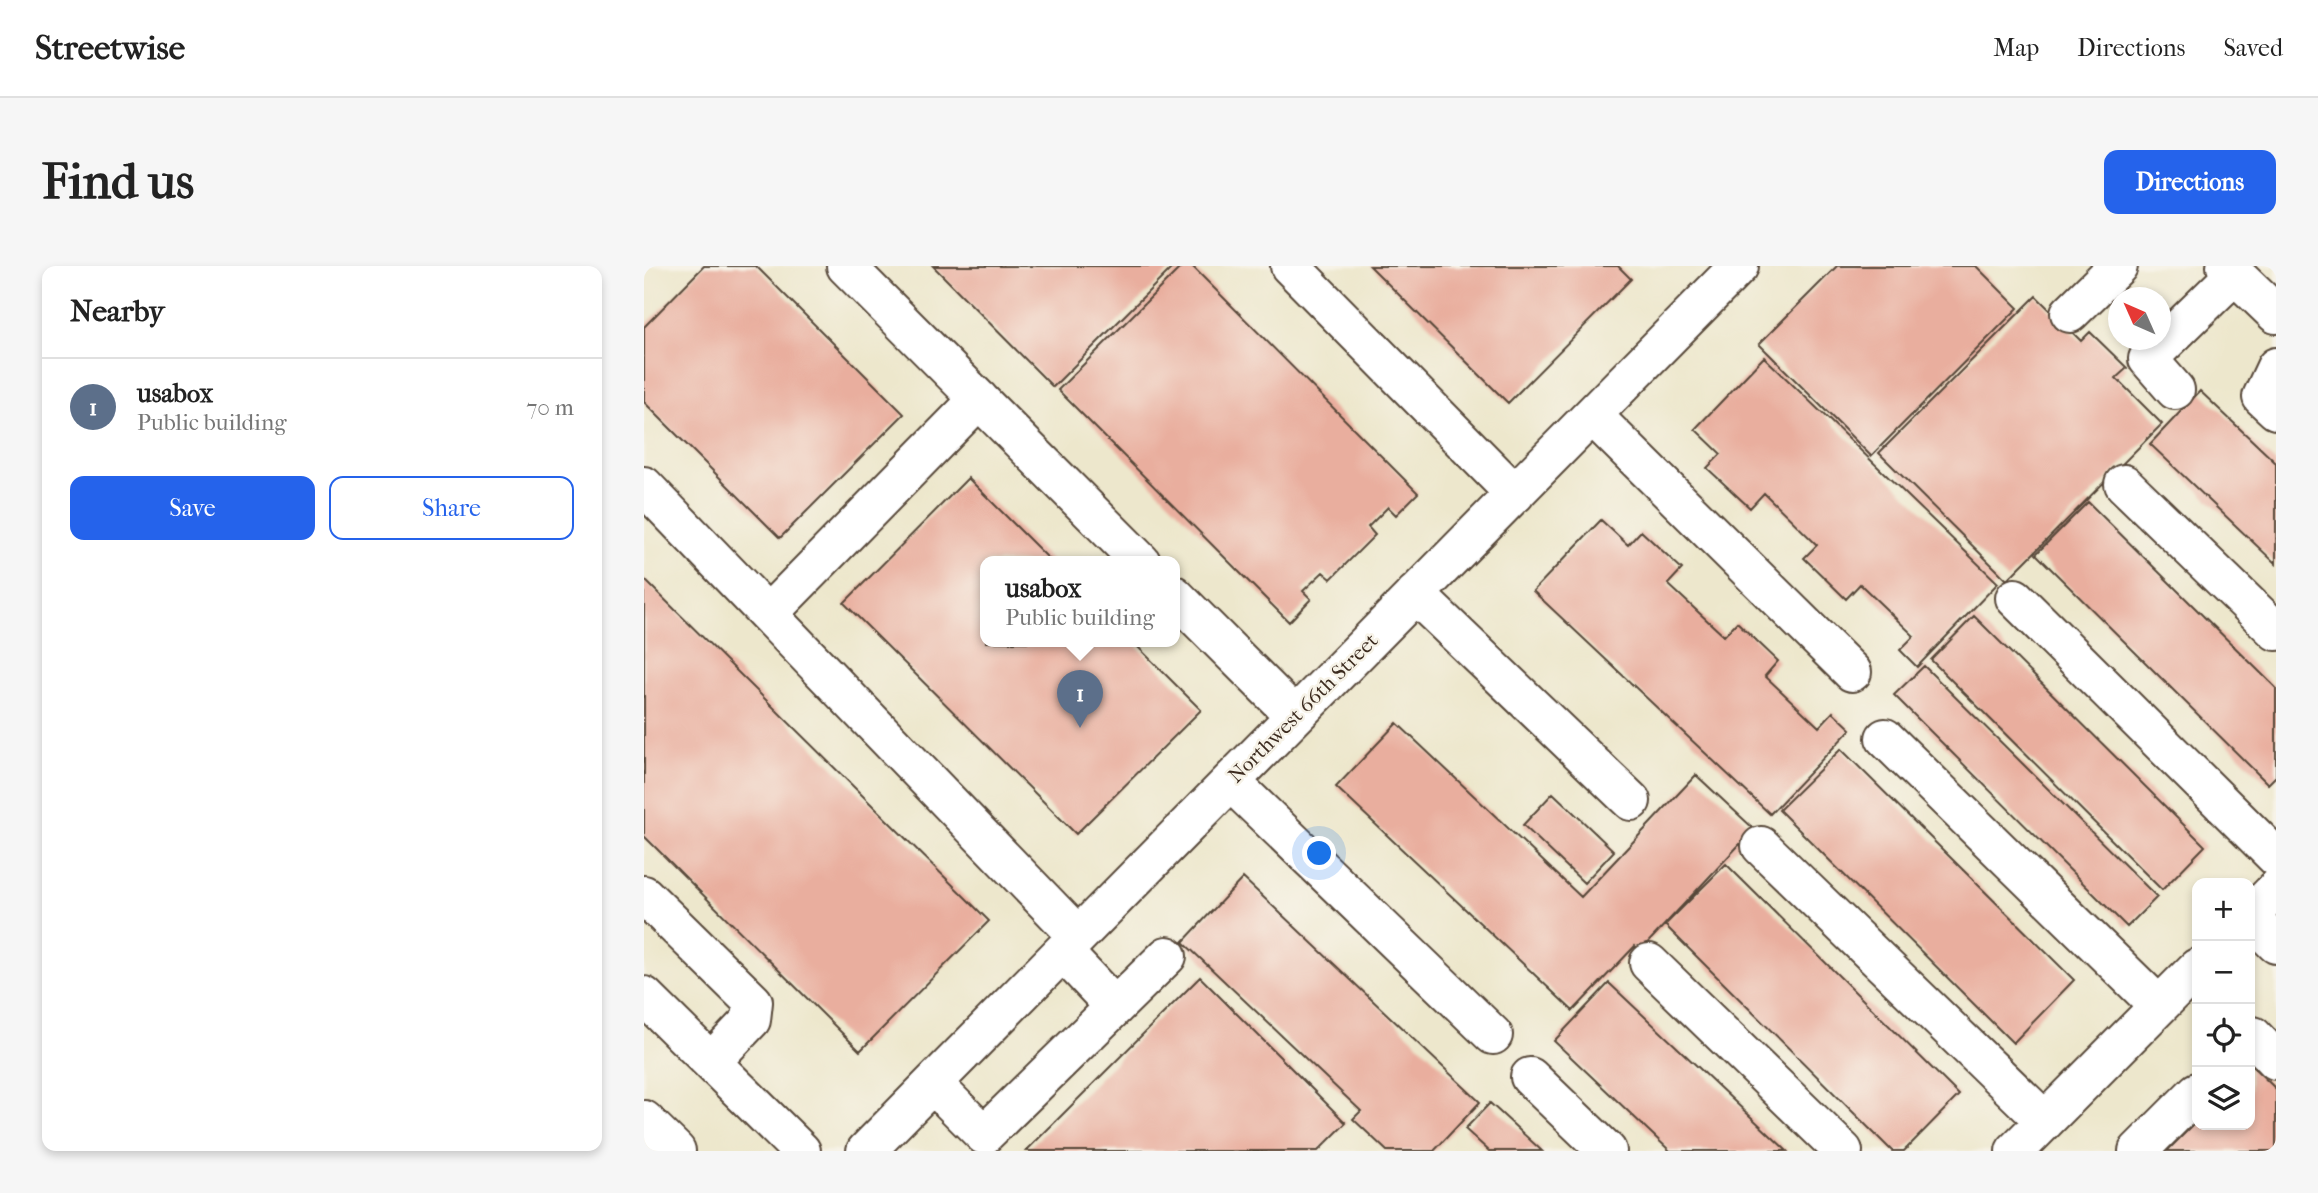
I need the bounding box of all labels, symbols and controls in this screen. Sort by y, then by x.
text: Streetwise [35,29,185,68]
text: Map [1993,34,2039,62]
text: Directions [2077,34,2185,62]
text: Saved [2223,34,2283,62]
button: Directions [2104,150,2276,214]
text: Find us [42,153,194,211]
north arrow [2108,287,2171,350]
text: Nearby [70,294,165,329]
text: usabox [137,378,213,409]
text: 1 [89,394,97,421]
text: 70 m [526,394,574,421]
text: Public building [137,409,287,436]
button: Save [70,476,315,540]
button: Share [329,476,574,540]
popup [980,556,1180,647]
text: usabox [1005,573,1081,604]
text: Public building [1005,604,1155,631]
street label: Northwest 66th Street [1223,628,1383,788]
pin: 1 [1057,670,1103,728]
your location [1302,836,1336,870]
map controls [2192,878,2255,1130]
button: + [2192,878,2255,941]
button: − [2192,941,2255,1004]
button: locate [2192,1004,2255,1067]
button: layers [2192,1067,2255,1130]

